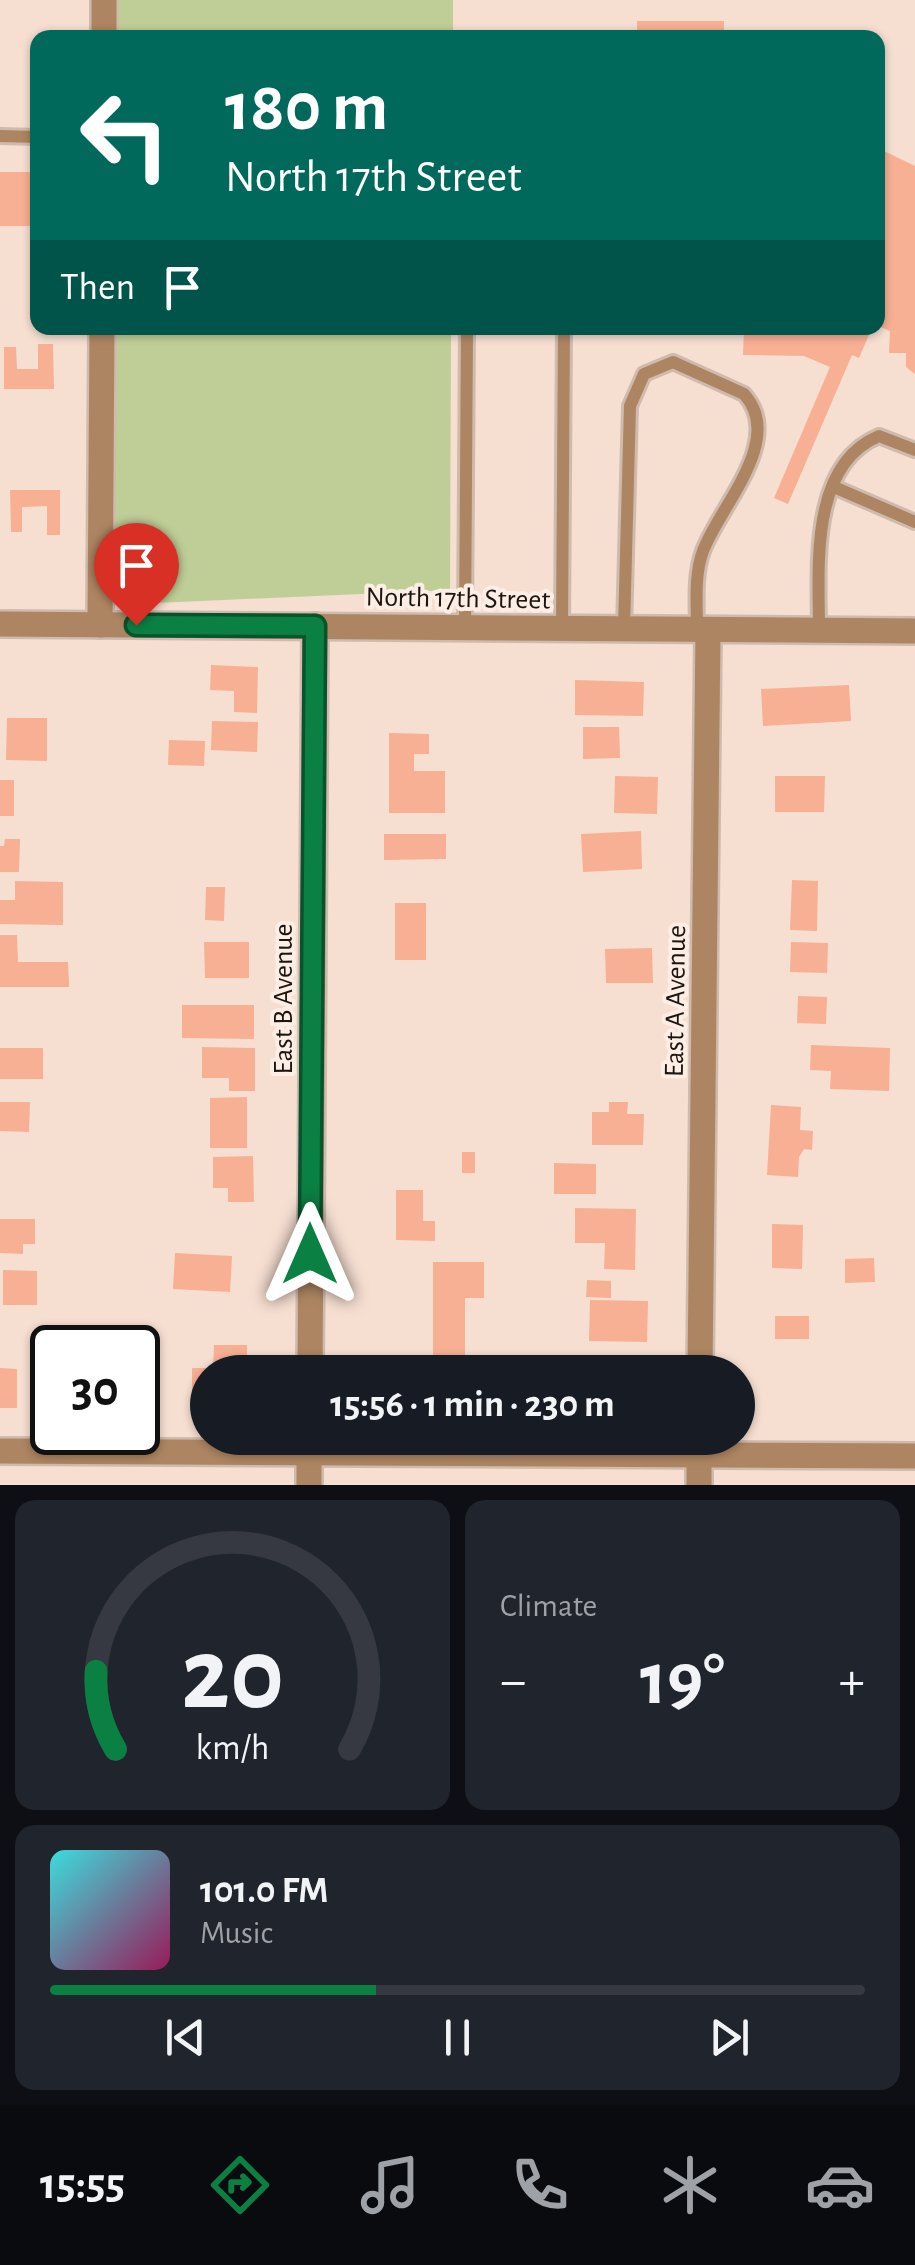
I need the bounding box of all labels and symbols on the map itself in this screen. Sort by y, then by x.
pin [94,523,179,626]
street label: North 17th Street [365,583,551,615]
street label: East B Avenue [270,923,298,1075]
street label: East A Avenue [661,925,691,1077]
position arrow [258,1202,362,1306]
speed limit sign: 30 [30,1325,160,1455]

